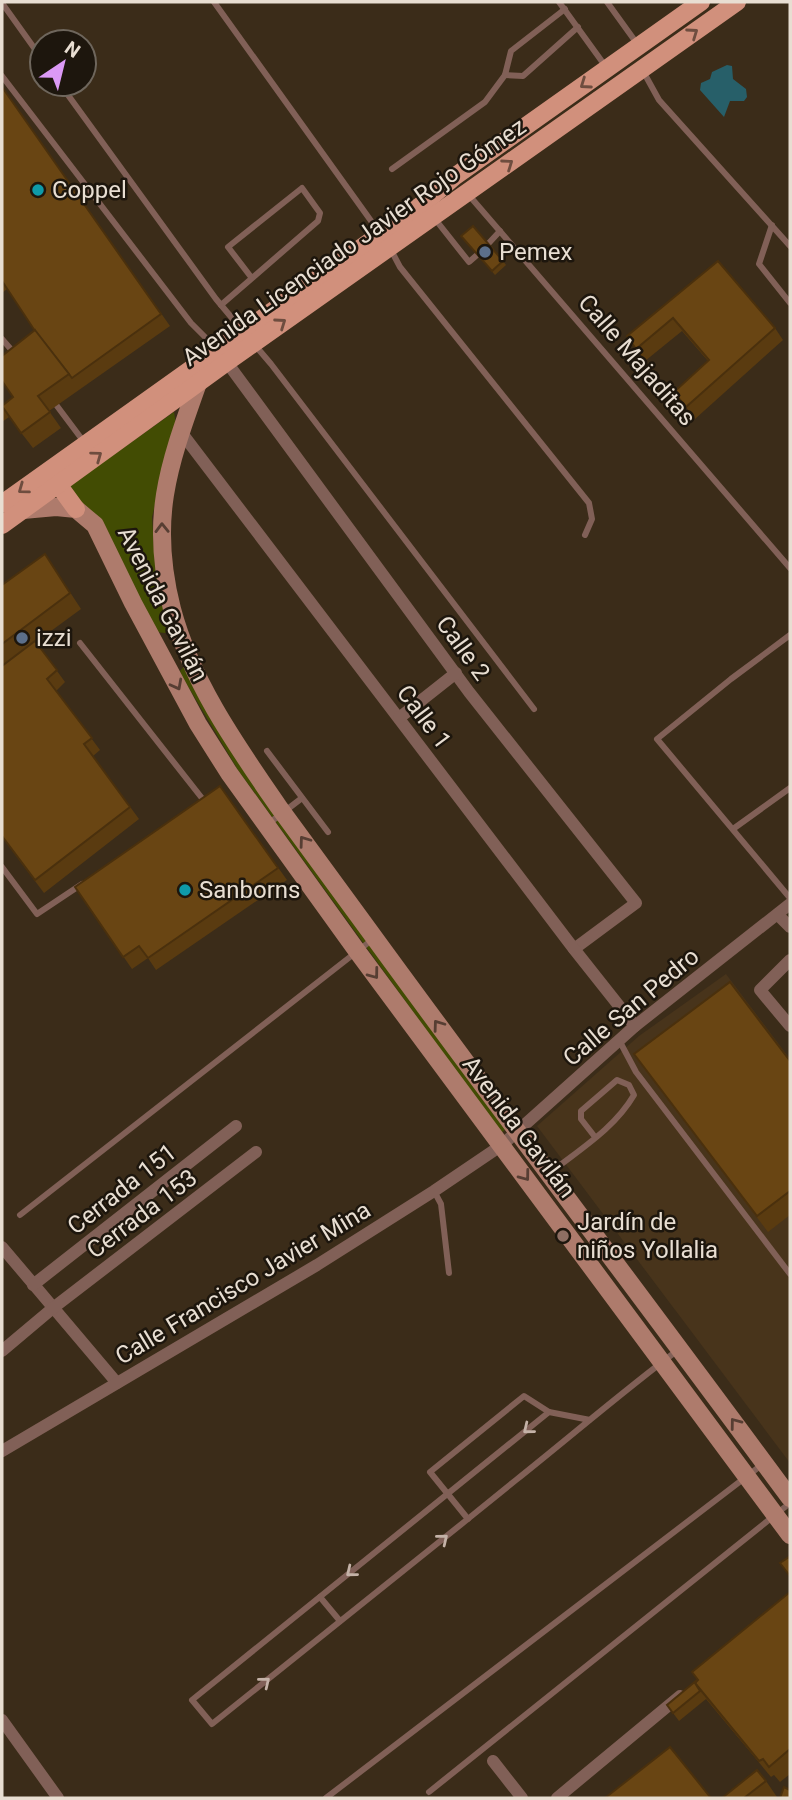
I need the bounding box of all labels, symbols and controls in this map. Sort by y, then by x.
north arrow [28,28,98,98]
one-way arrow [685,29,698,41]
text: N [60,36,85,63]
one-way arrow [580,76,593,88]
street label: Avenida Licenciado Javier Rojo Gómez [177,112,531,372]
one-way arrow [500,160,513,173]
place label: Coppel [52,176,127,204]
marker: Coppel [30,182,46,198]
place label: Pemex [499,238,572,266]
marker: Pemex [477,244,493,260]
street label: Calle Majaditas [572,289,702,431]
one-way arrow [273,319,286,332]
one-way arrow [89,452,102,465]
one-way arrow [18,481,31,493]
street label: Avenida Gavilán [112,522,214,686]
one-way arrow [154,523,170,533]
street label: Calle 2 [430,610,496,686]
place label: izzi [36,624,71,652]
marker: izzi [14,630,30,646]
one-way arrow [169,678,183,690]
street label: Calle 1 [391,680,457,754]
one-way arrow [300,836,312,849]
place label: Sanborns [199,876,301,904]
marker: Sanborns [177,882,193,898]
street label: Calle San Pedro [558,942,704,1072]
one-way arrow [366,966,379,979]
one-way arrow [434,1020,446,1033]
street label: Avenida Gavilán [457,1051,581,1203]
street label: Cerrada 151 [62,1138,182,1240]
street label: Cerrada 153 [82,1164,202,1264]
one-way arrow [516,1168,529,1181]
street label: Calle Francisco Javier Mina [110,1196,376,1370]
place label: Jardín de niños Yollalia [577,1208,718,1264]
marker: Jardín de niños Yollalia [555,1228,571,1244]
one-way arrow [731,1419,743,1431]
one-way arrow [524,1421,537,1433]
one-way arrow [434,1535,447,1547]
one-way arrow [347,1564,360,1576]
one-way arrow [258,1677,270,1690]

